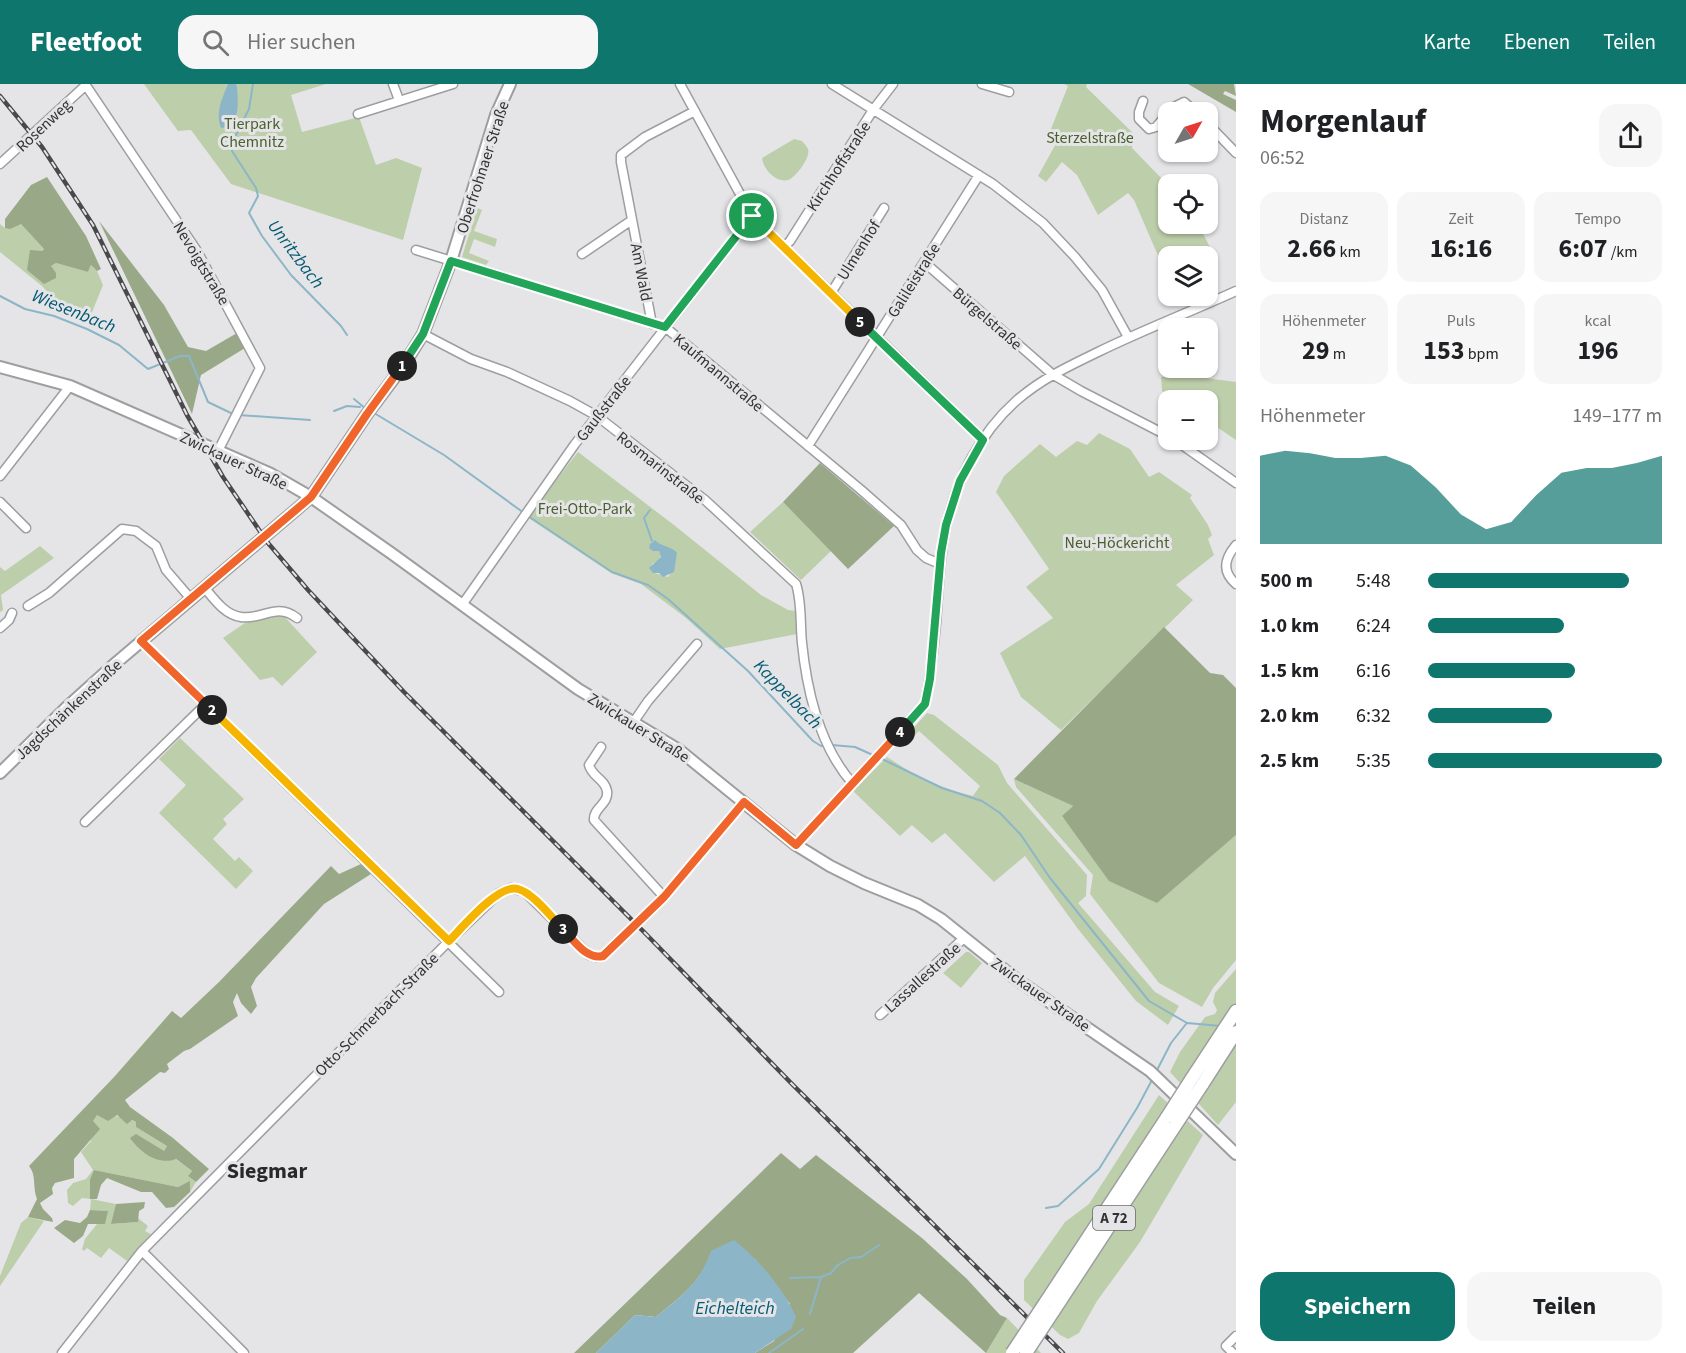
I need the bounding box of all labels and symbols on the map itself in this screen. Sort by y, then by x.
street label: Rosenweg [11,94,76,157]
street label: Oberfrohnaer Straße [451,98,515,236]
north arrow [1158,102,1218,162]
park label: Tierpark Chemnitz [220,113,284,153]
street label: Kirchhoffstraße [801,117,876,216]
park label: Sterzelstraße [1046,127,1134,149]
pin [726,190,777,241]
water label: Unritzbach [261,215,330,294]
street label: Ulmenhof [832,215,886,285]
street label: Nevoigtstraße [168,218,235,309]
street label: Galileistraße [882,239,945,322]
street label: Am Wald [625,241,657,303]
street label: Bürgelstraße [948,282,1027,355]
water label: Wiesenbach [28,283,119,340]
pin: 5 [845,307,875,337]
street label: Kaufmannstraße [668,328,768,417]
pin: 1 [387,351,417,381]
street label: Gaußstraße [571,371,637,446]
street label: Zwickauer Straße [176,426,291,495]
street label: Rosmarinstraße [612,426,709,509]
park label: Frei-Otto-Park [538,498,632,520]
park label: Neu-Höckericht [1065,532,1170,554]
street label: Jagdschänkenstraße [11,654,127,765]
water label: Kappelbach [748,654,827,735]
street label: Zwickauer Straße [583,688,694,768]
pin: 2 [197,695,227,725]
pin: 4 [885,717,915,747]
pin: 3 [548,914,578,944]
street label: Lassallestraße [880,938,966,1018]
street label: Otto-Schmerbach-Straße [310,948,444,1082]
street label: Zwickauer Straße [986,952,1094,1037]
district label: Siegmar [227,1155,307,1187]
road number: A 72 [1093,1206,1135,1230]
water label: Eichelteich [695,1296,775,1321]

